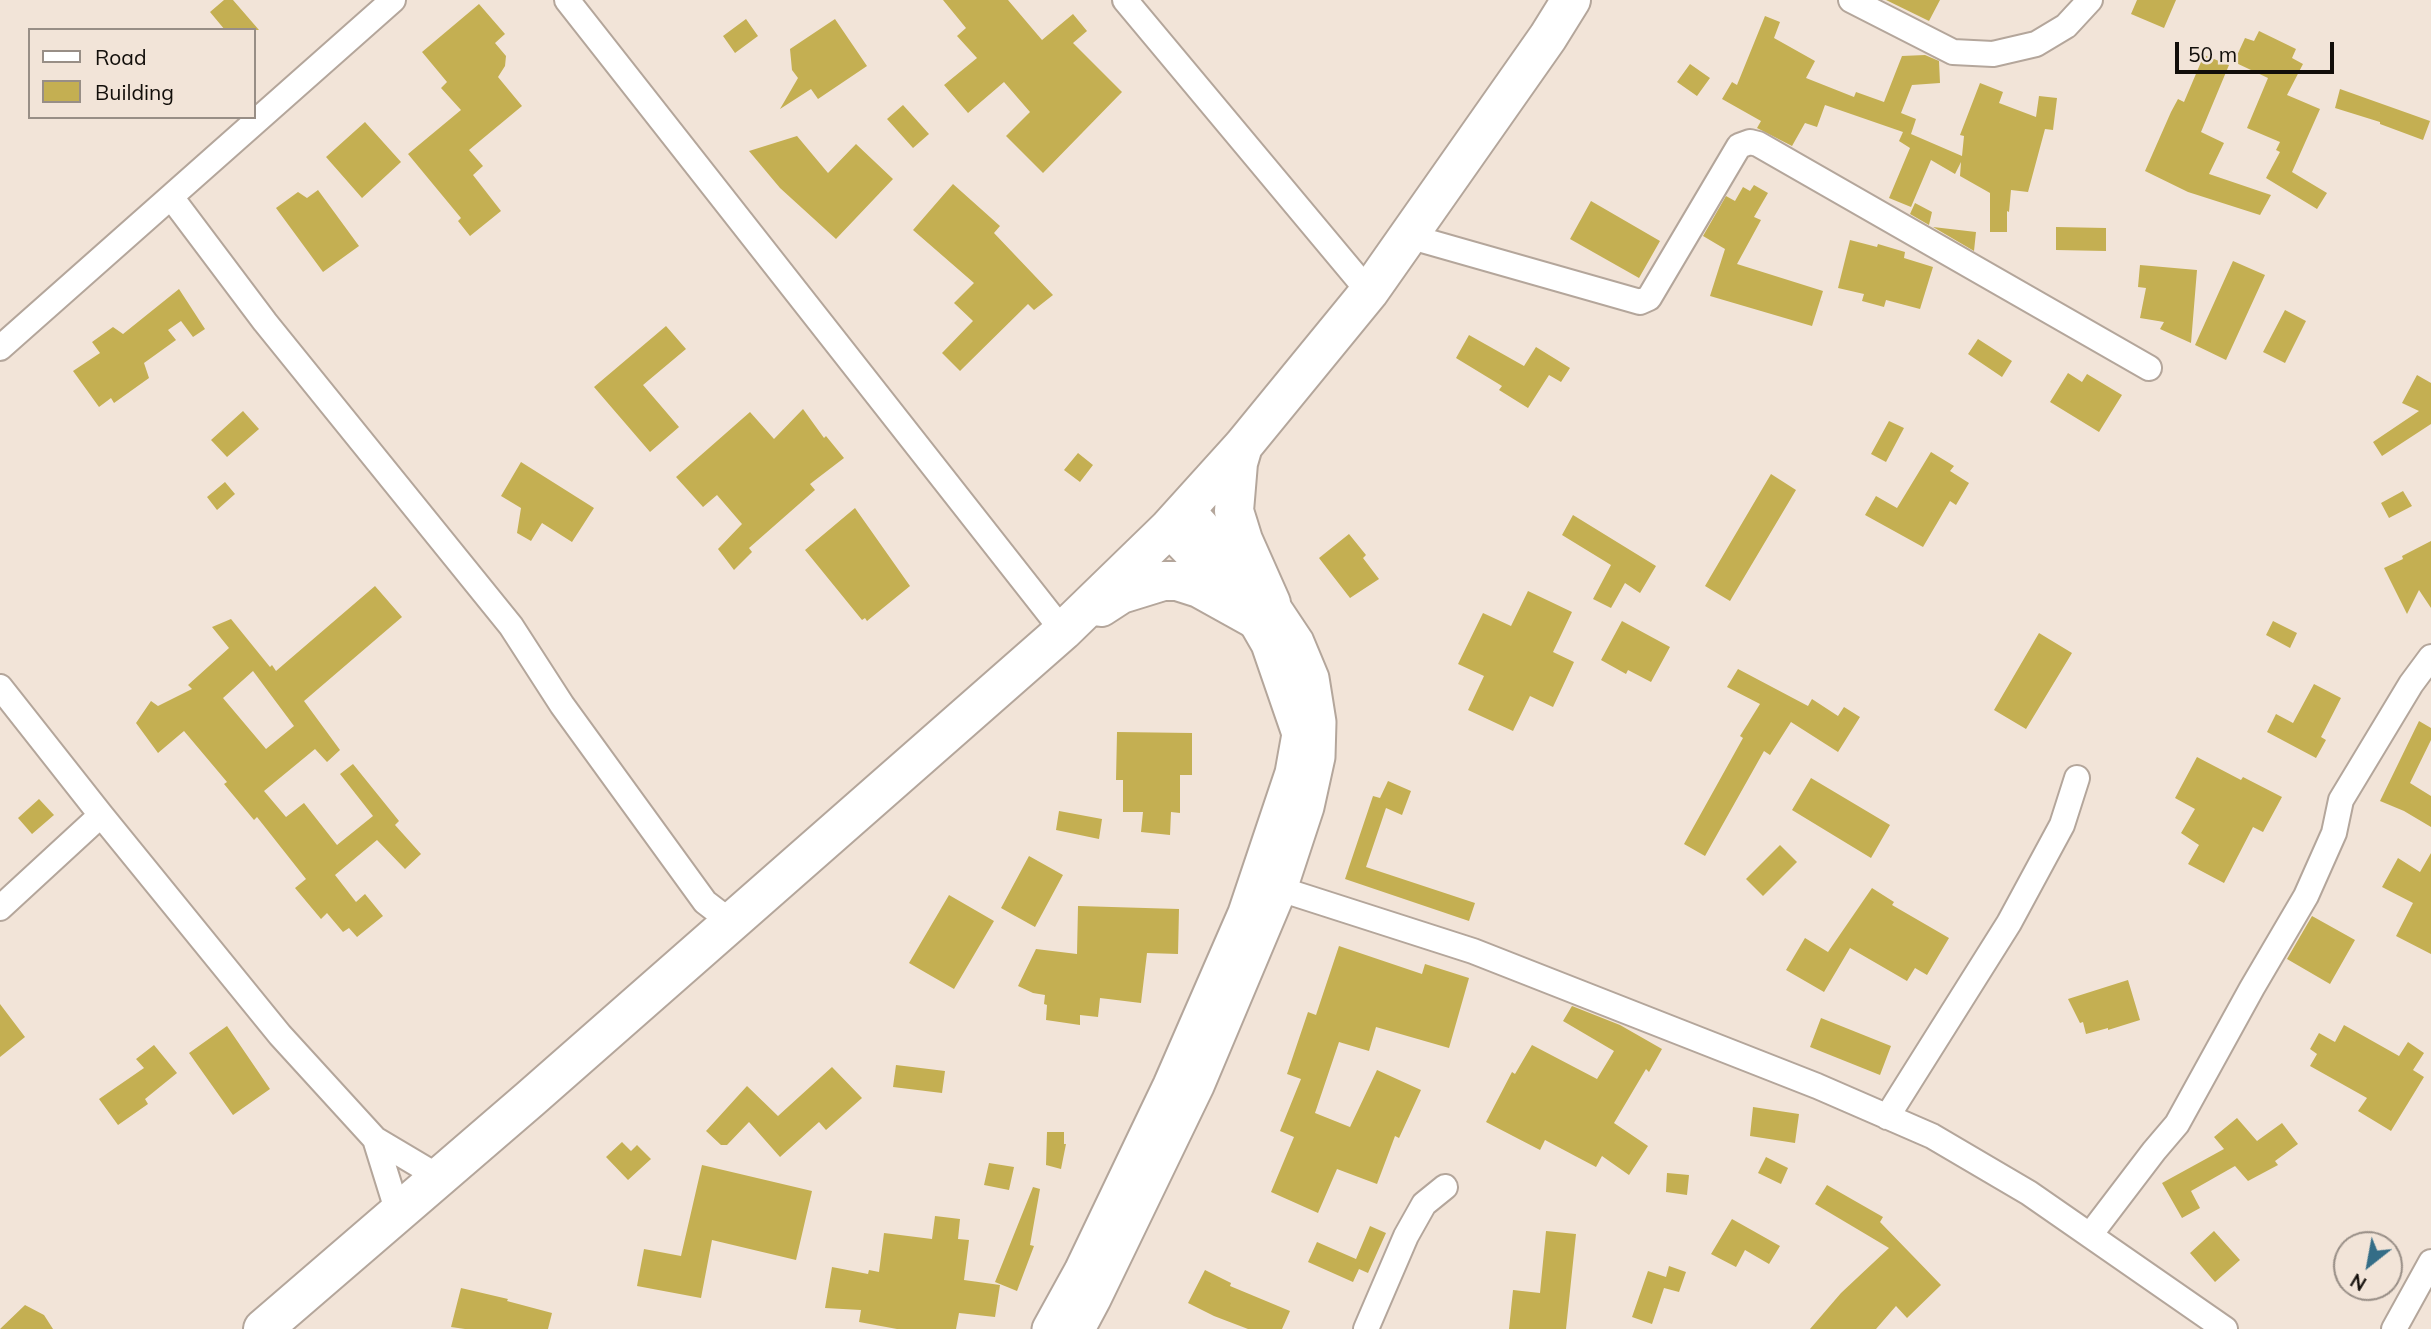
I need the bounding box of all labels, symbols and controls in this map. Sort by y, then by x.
legend [28,28,256,119]
scale bar [2179,28,2338,72]
text: 50 m [2188,41,2237,67]
text: Road [95,44,146,70]
text: Building [95,79,174,105]
north arrow [2333,1231,2403,1301]
text: N [2346,1268,2371,1296]

